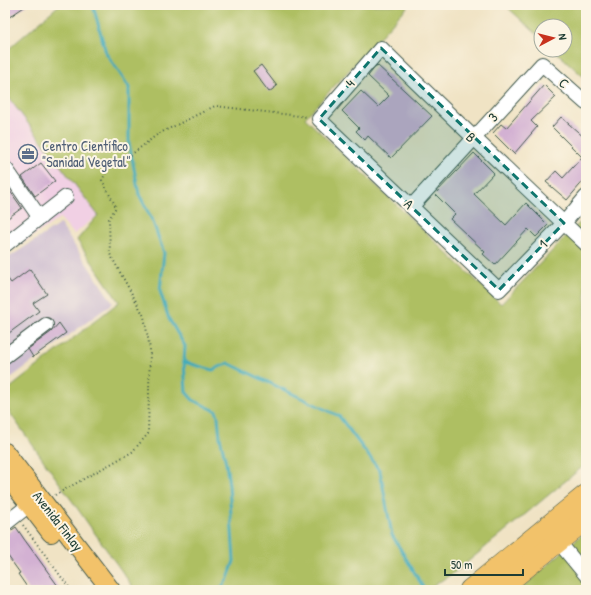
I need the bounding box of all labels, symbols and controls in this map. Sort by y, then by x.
north arrow [533,18,573,58]
text: N [556,33,570,41]
street label: C [555,73,574,92]
street label: 4 [341,74,359,91]
street label: 3 [483,108,502,125]
street label: B [462,127,481,146]
place label: Centro Científico "Sanidad Vegetal" [42,136,131,172]
office icon: Centro Científico "Sanidad Vegetal" [17,143,39,165]
street label: A [400,194,419,213]
street label: 1 [534,235,551,252]
street label: Avenida Finlay [28,487,88,555]
scale bar [445,551,523,577]
text: 50 m [451,556,472,573]

